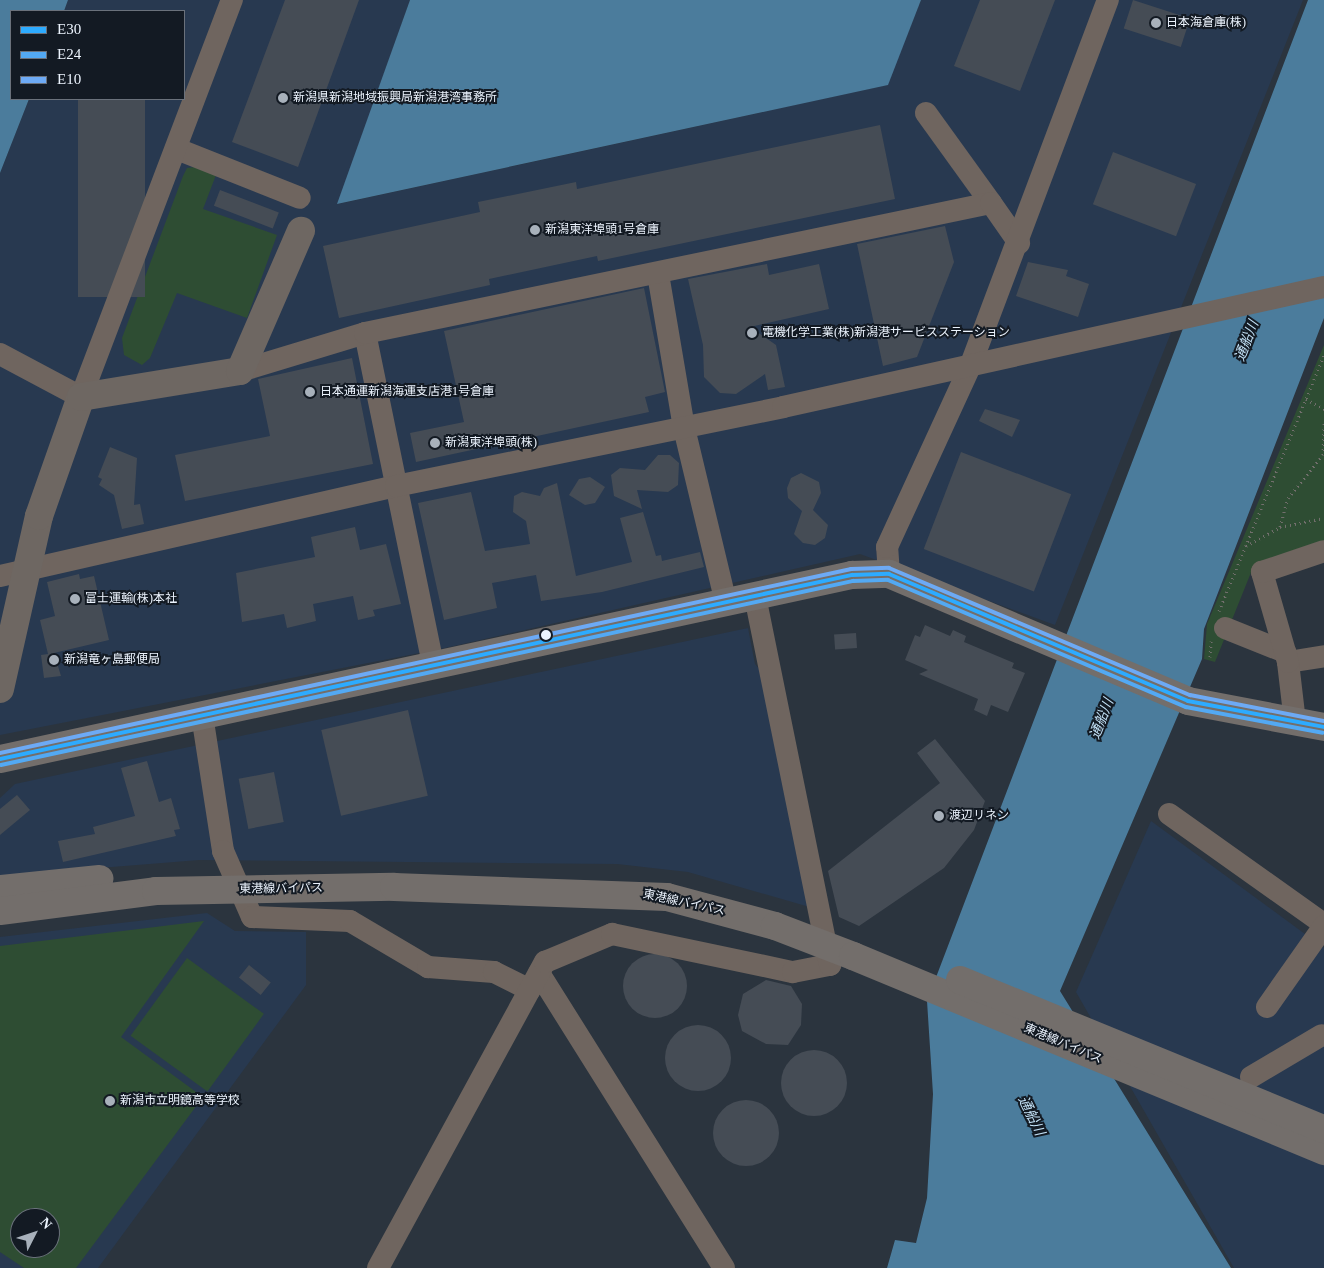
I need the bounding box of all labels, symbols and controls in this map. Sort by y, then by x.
legend [10,10,185,100]
place label: 日本海倉庫(株) [1166,16,1246,30]
marker: 日本海倉庫(株) [1150,17,1162,29]
text: E30 [57,21,81,37]
text: E24 [57,46,81,62]
text: E10 [57,71,81,87]
place label: 新潟県新潟地域振興局新潟港湾事務所 [293,91,497,105]
marker: 新潟県新潟地域振興局新潟港湾事務所 [277,92,289,104]
place label: 新潟東洋埠頭1号倉庫 [545,223,659,237]
marker: 新潟東洋埠頭1号倉庫 [529,224,541,236]
water label: 通船川 [1232,318,1262,364]
place label: 電機化学工業(株)新潟港サービスステーション [762,326,1010,340]
marker: 電機化学工業(株)新潟港サービスステーション [746,327,758,339]
place label: 日本通運新潟海運支店港1号倉庫 [320,385,494,399]
marker: 日本通運新潟海運支店港1号倉庫 [304,386,316,398]
place label: 新潟東洋埠頭(株) [445,436,537,450]
marker: 新潟東洋埠頭(株) [429,437,441,449]
place label: 富士運輸(株)本社 [85,592,177,606]
marker: 富士運輸(株)本社 [69,593,81,605]
unlabelled marker [541,630,551,640]
place label: 新潟竜ヶ島郵便局 [64,653,160,667]
marker: 新潟竜ヶ島郵便局 [48,654,60,666]
water label: 通船川 [1087,696,1117,742]
place label: 渡辺リネン [949,809,1009,823]
marker: 渡辺リネン [933,810,945,822]
street label: 東港線バイパス [239,881,323,897]
street label: 東港線バイパス [641,887,727,919]
street label: 東港線バイパス [1022,1021,1104,1067]
water label: 通船川 [1014,1093,1048,1139]
place label: 新潟市立明鏡高等学校 [120,1094,240,1108]
marker: 新潟市立明鏡高等学校 [104,1095,116,1107]
north arrow [10,1208,60,1258]
text: N [37,1215,55,1232]

